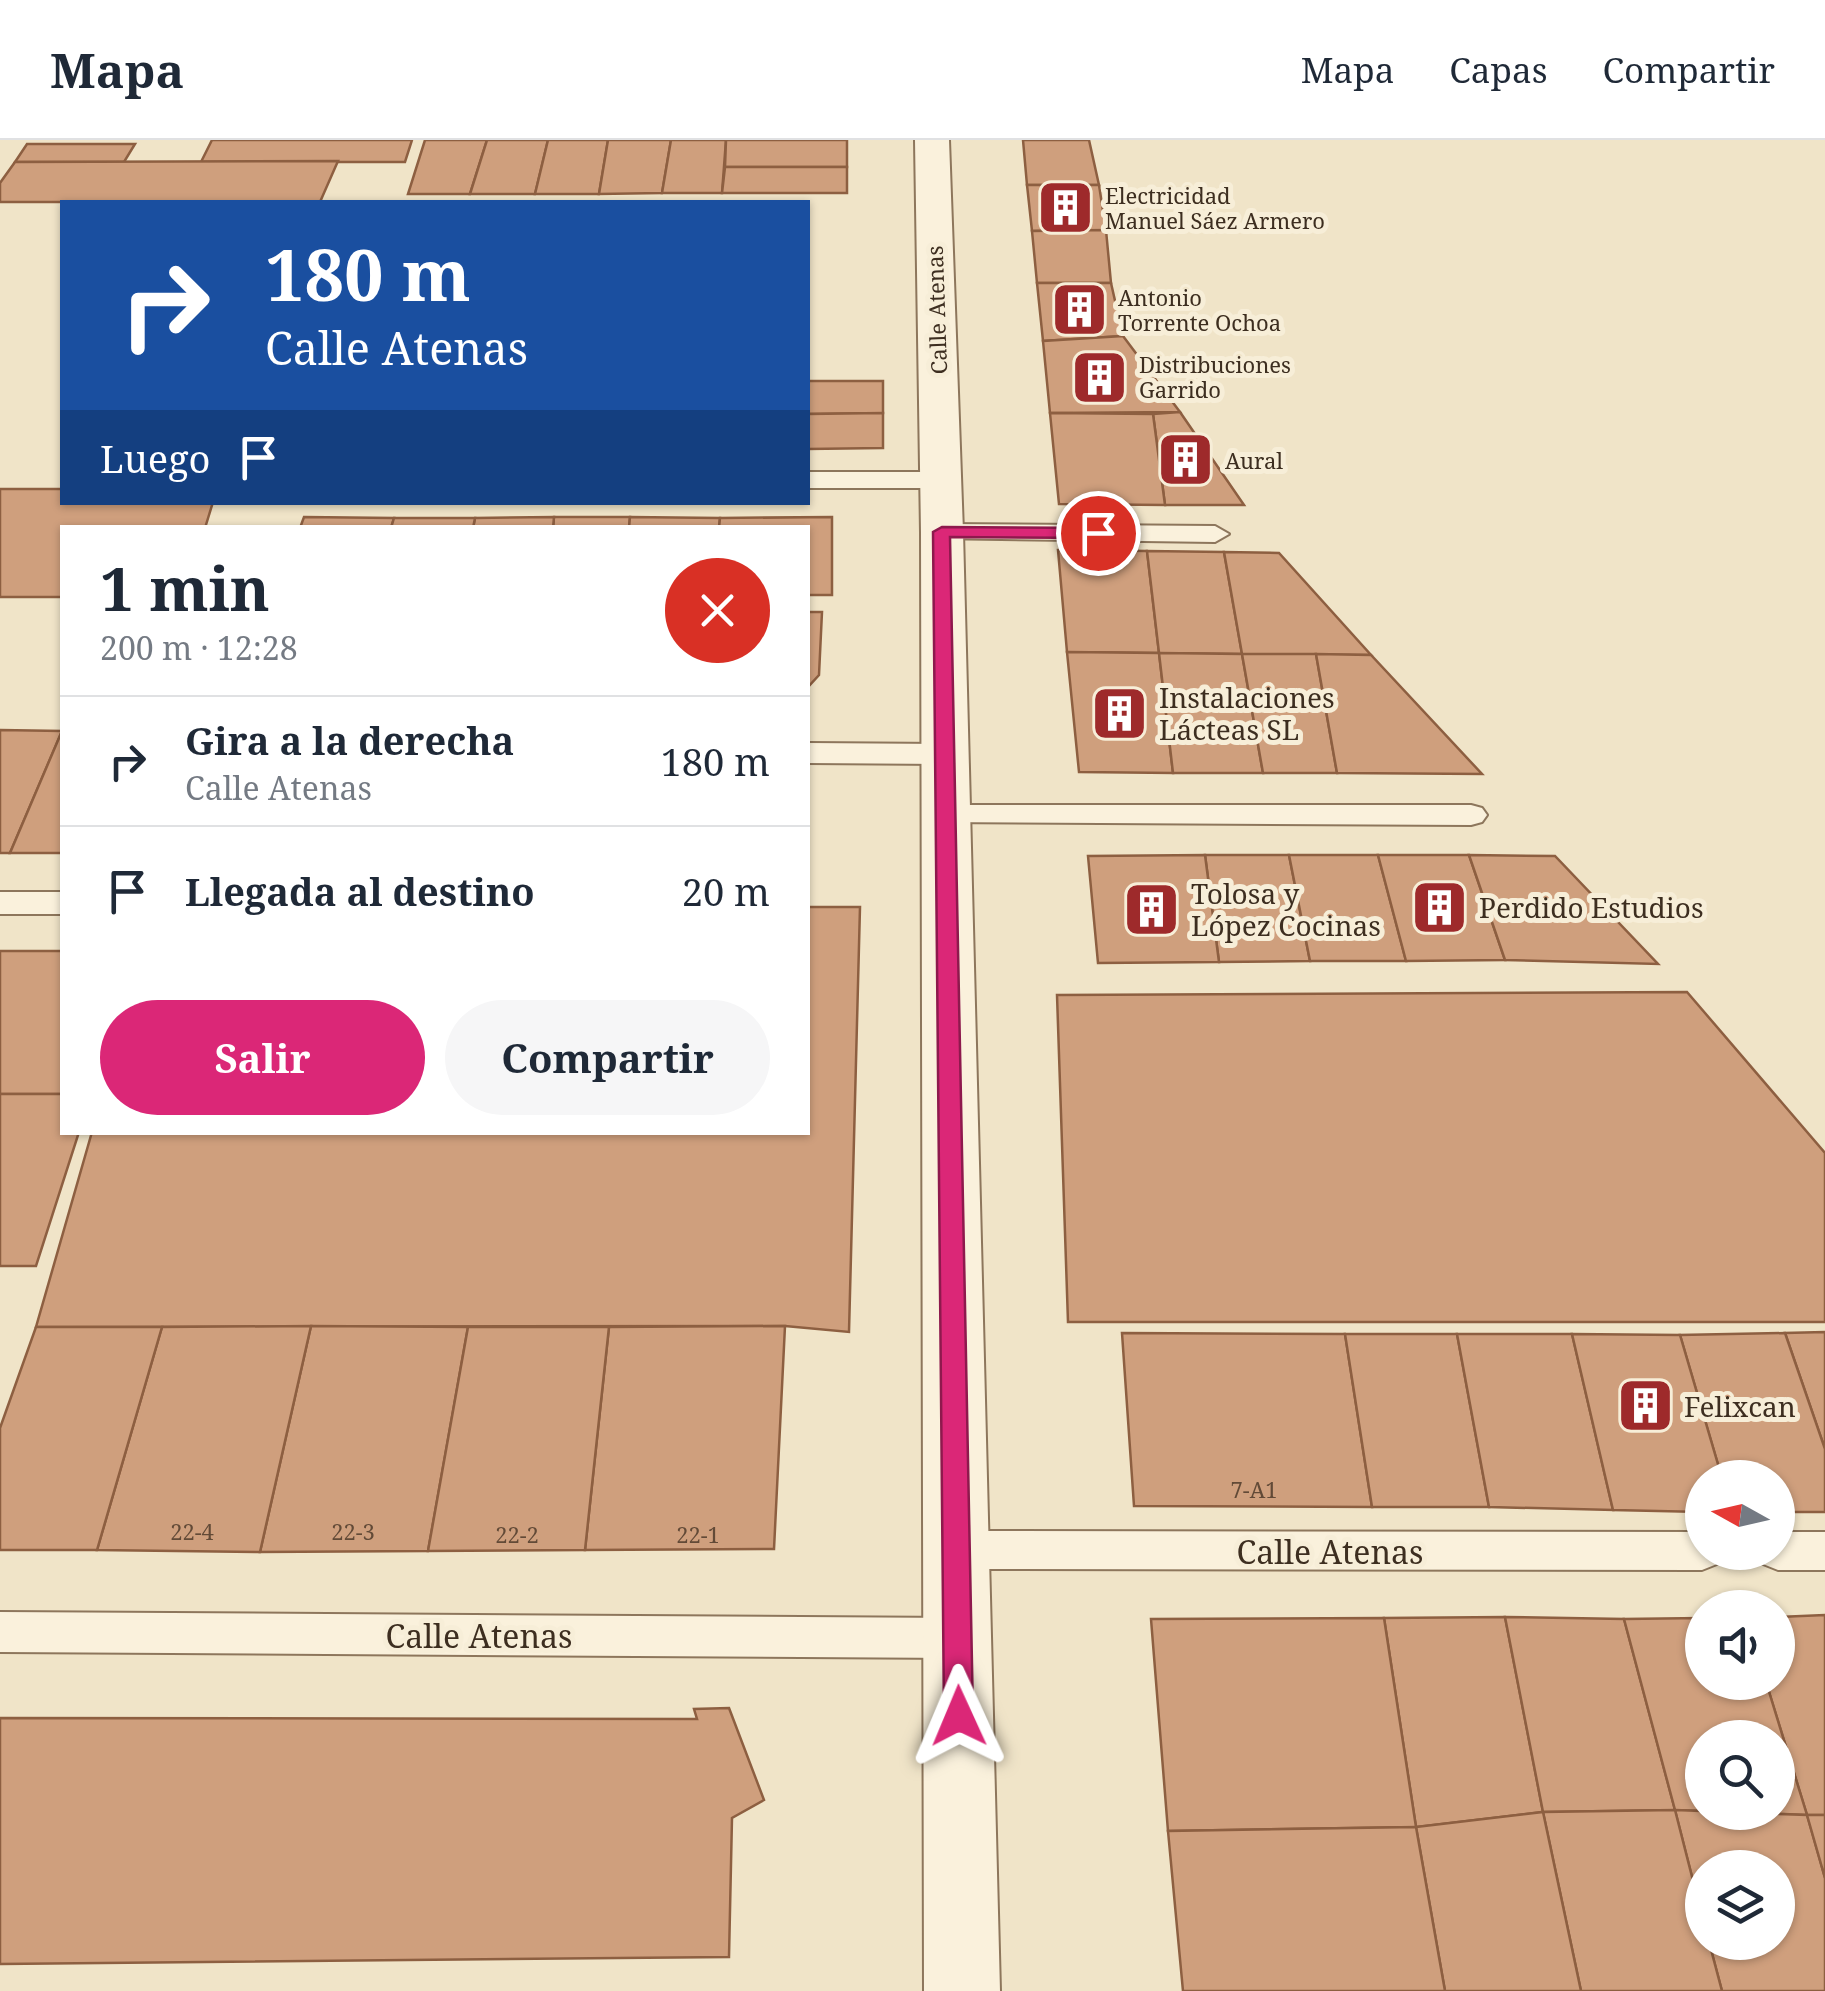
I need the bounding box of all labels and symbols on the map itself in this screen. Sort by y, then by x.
building icon: Electricidad Manuel Sáez Armero [1036,178,1096,238]
place label: Electricidad Manuel Sáez Armero [1105,180,1325,235]
street label: Calle Atenas [919,245,953,375]
building icon: Antonio Torrente Ochoa [1049,280,1109,340]
place label: Antonio Torrente Ochoa [1118,282,1281,337]
building icon: Distribuciones Garrido [1070,347,1130,407]
place label: Distribuciones Garrido [1139,349,1291,404]
building icon: Aural [1156,430,1216,490]
place label: Aural [1225,445,1283,475]
pin [1056,491,1141,576]
place label: Instalaciones Lácteas SL [1159,678,1335,748]
building icon: Instalaciones Lácteas SL [1090,683,1150,743]
place label: Tolosa y López Cocinas [1191,874,1381,944]
building icon: Perdido Estudios [1410,877,1470,937]
building icon: Tolosa y López Cocinas [1122,879,1182,939]
place label: Perdido Estudios [1479,888,1704,926]
building icon: Felixcan [1615,1376,1675,1436]
place label: Felixcan [1684,1387,1796,1425]
north arrow [1685,1460,1795,1570]
house number: 7-A1 [1231,1474,1277,1504]
house number: 22-4 [170,1516,214,1546]
house number: 22-3 [331,1516,375,1546]
house number: 22-2 [495,1519,539,1549]
house number: 22-1 [676,1519,720,1549]
street label: Calle Atenas [1237,1530,1423,1573]
street label: Calle Atenas [386,1614,572,1657]
position arrow [907,1664,1011,1768]

